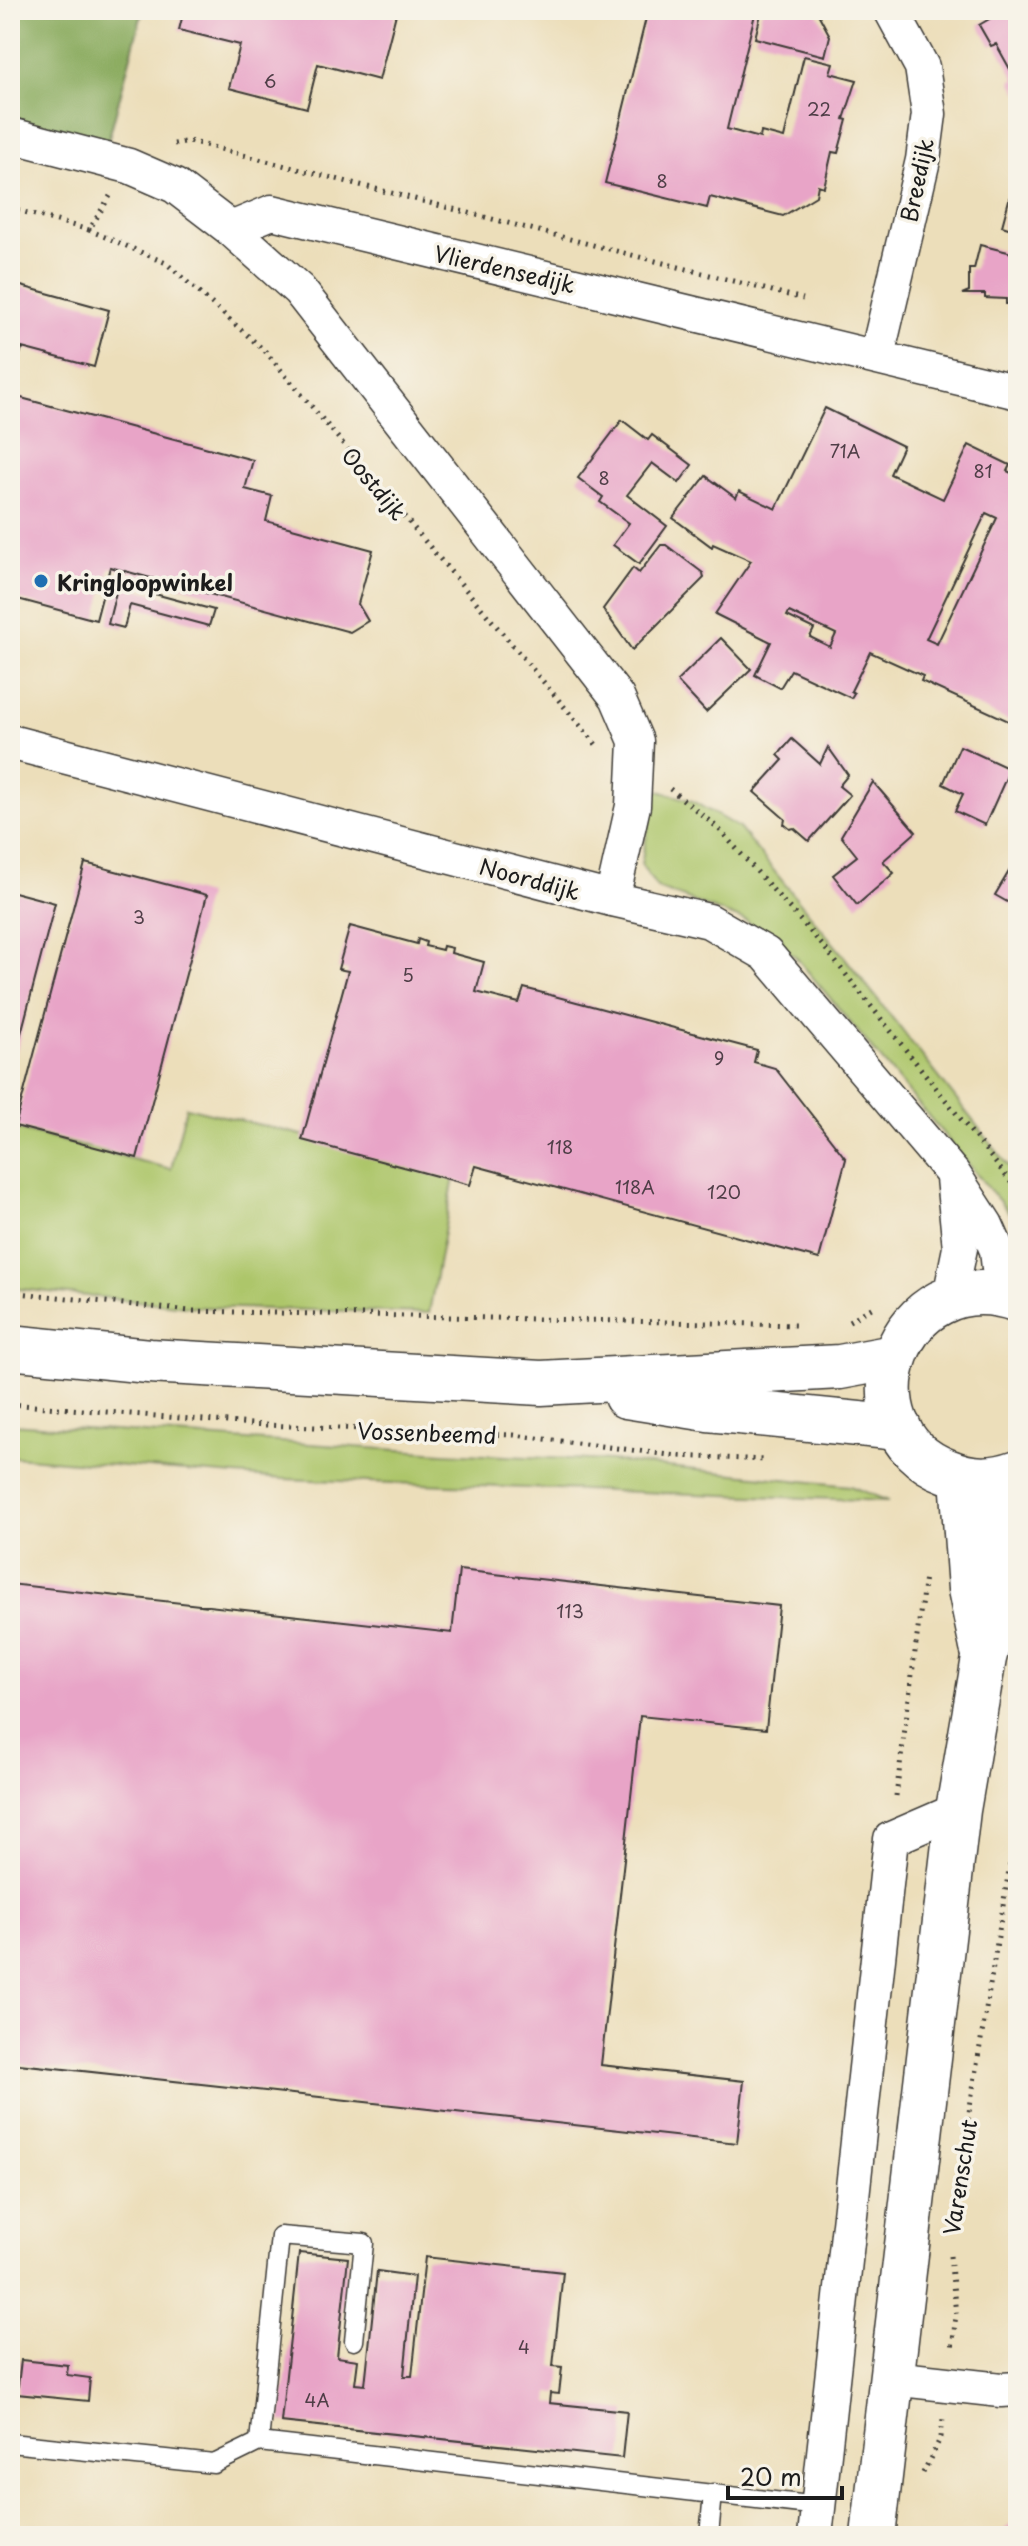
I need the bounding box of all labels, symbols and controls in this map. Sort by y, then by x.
house number: 6 [264,67,276,94]
house number: 22 [807,95,831,122]
street label: Breedijk [891,135,941,225]
house number: 8 [656,167,668,194]
street label: Vlierdensedijk [431,236,579,300]
house number: 71A [830,437,860,464]
street label: Oostdijk [335,439,415,527]
house number: 81 [973,457,993,484]
house number: 8 [598,464,610,491]
place label: Kringloopwinkel [57,565,233,598]
marker: Kringloopwinkel [32,572,50,590]
street label: Noorddijk [476,849,584,907]
house number: 3 [133,903,145,930]
house number: 5 [402,961,414,988]
house number: 9 [714,1044,724,1071]
house number: 118 [547,1133,573,1160]
house number: 118A [615,1173,655,1200]
house number: 120 [707,1178,741,1205]
street label: Vossenbeemd [357,1413,497,1451]
house number: 113 [556,1597,584,1624]
street label: Varenschut [934,2117,984,2237]
house number: 4 [518,2333,530,2360]
house number: 4A [305,2386,329,2413]
scale bar [728,2450,842,2500]
text: 20 m [740,2458,802,2494]

